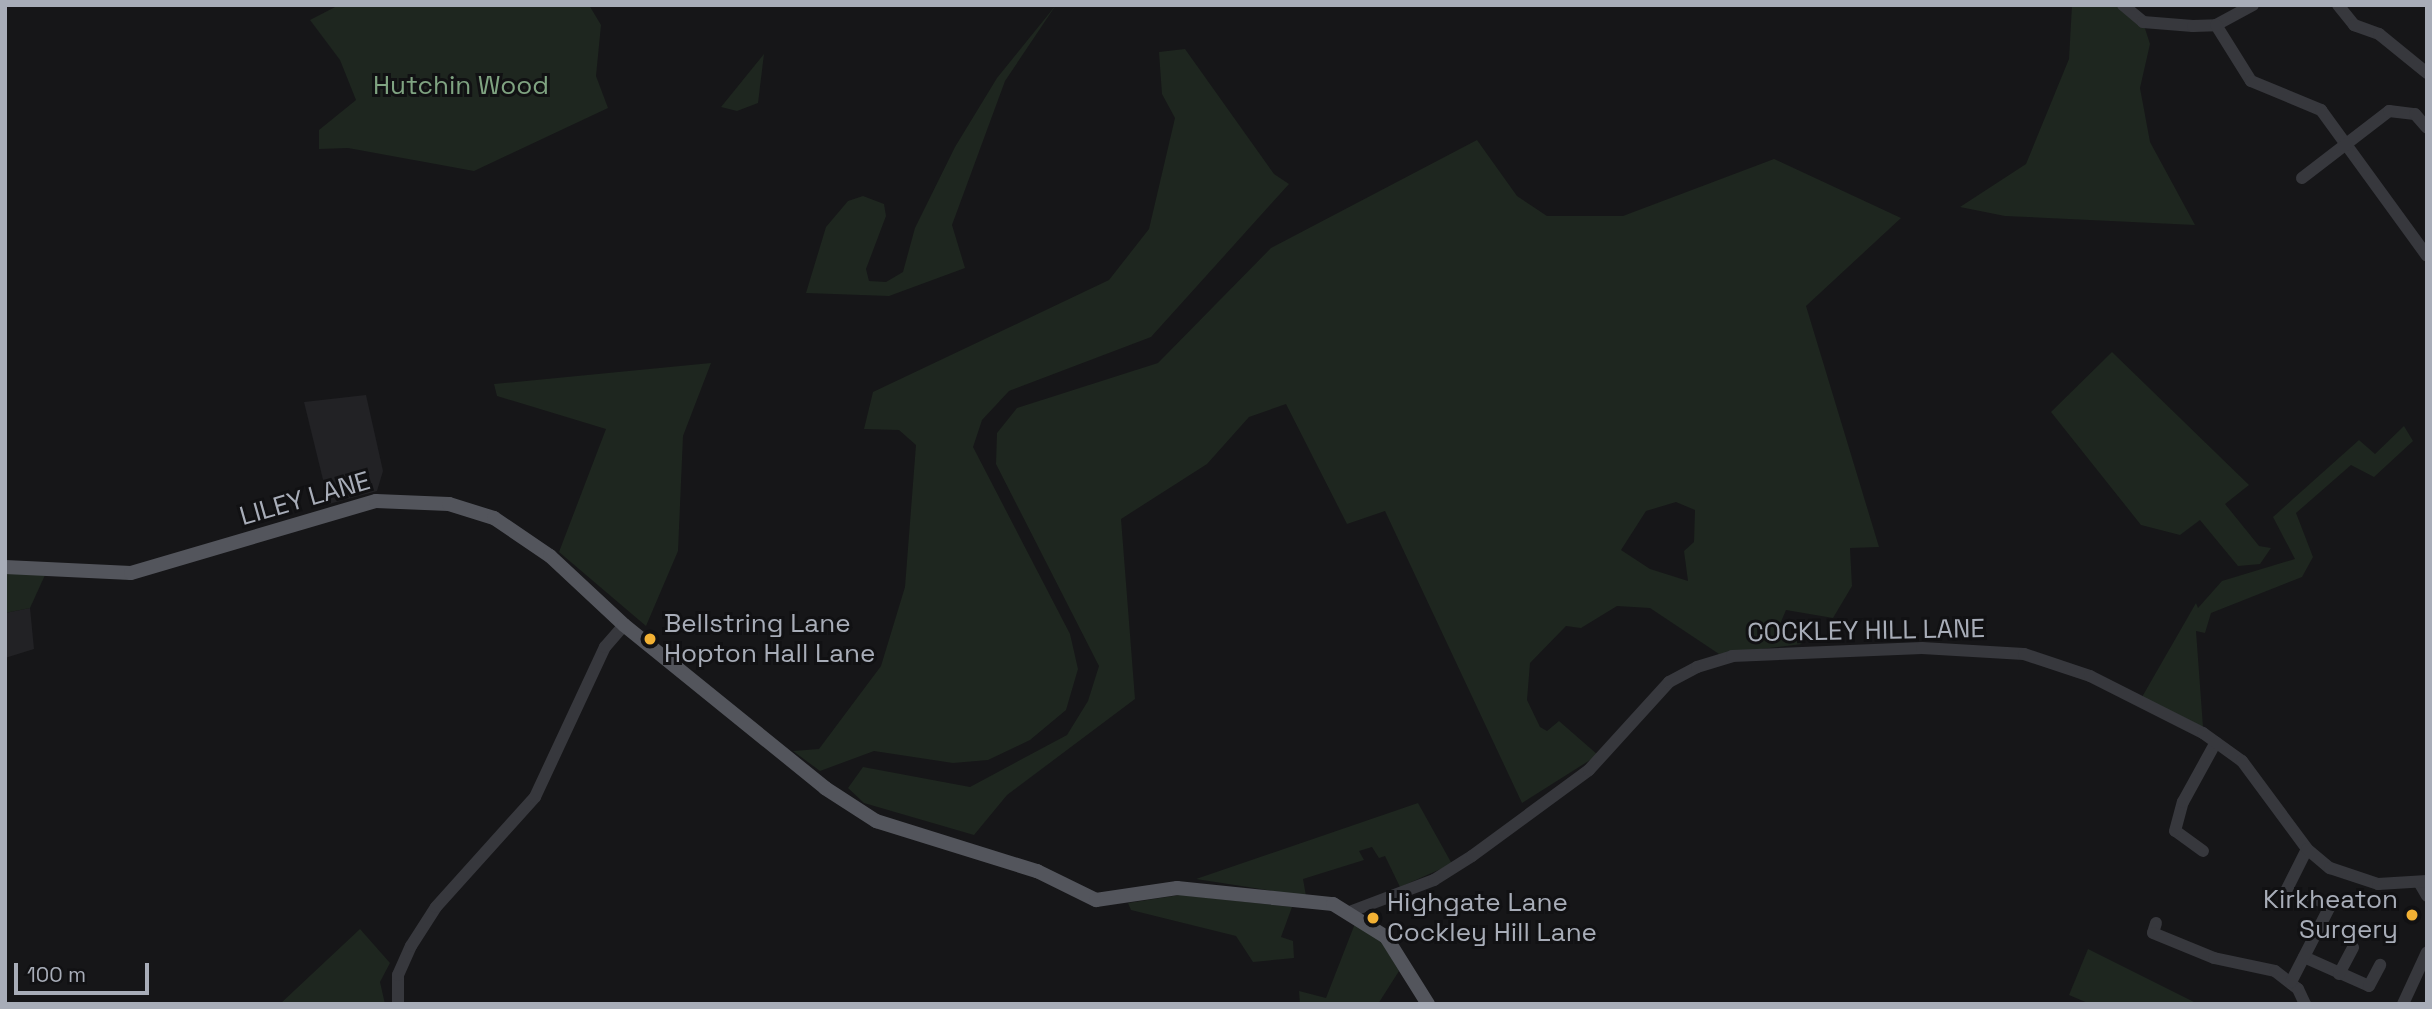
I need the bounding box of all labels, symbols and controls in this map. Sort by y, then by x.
park label: Hutchin Wood [373,70,549,102]
street label: LILEY LANE [236,465,374,533]
place label: Bellstring Lane Hopton Hall Lane [664,608,875,670]
street label: COCKLEY HILL LANE [1746,613,1986,649]
marker: Bellstring Lane Hopton Hall Lane [642,631,658,647]
place label: Kirkheaton Surgery [2263,884,2398,946]
place label: Highgate Lane Cockley Hill Lane [1387,887,1597,948]
marker: Kirkheaton Surgery [2404,907,2420,923]
marker: Highgate Lane Cockley Hill Lane [1365,910,1381,926]
scale bar [18,950,152,994]
text: 100 m [27,961,86,988]

